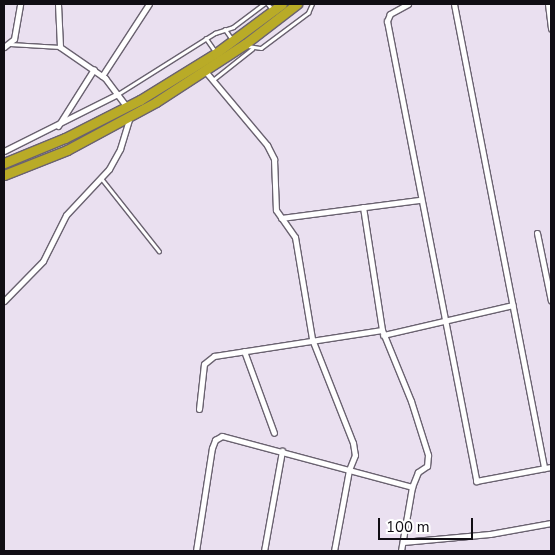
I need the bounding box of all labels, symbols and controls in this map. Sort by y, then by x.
scale bar [380,508,475,540]
text: 100 m [386,517,430,537]

